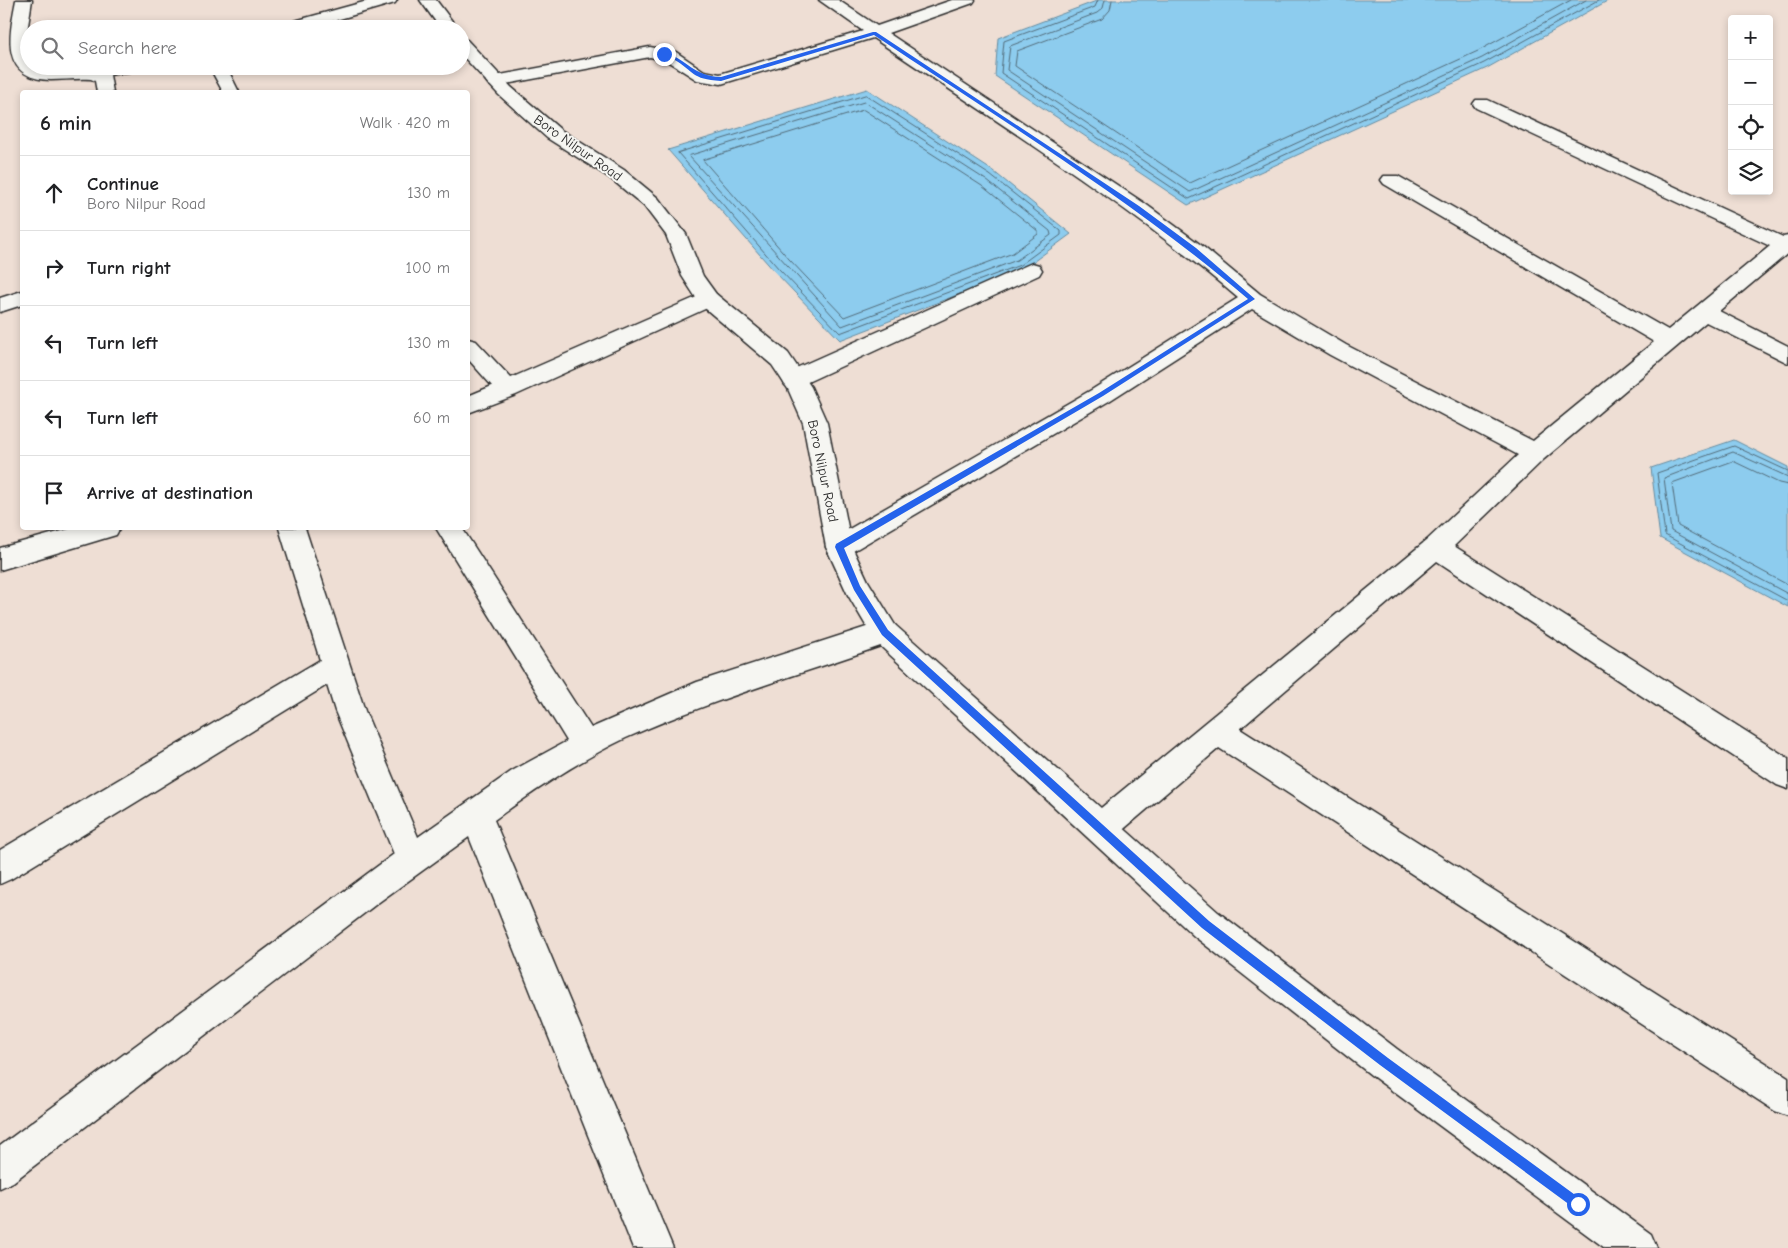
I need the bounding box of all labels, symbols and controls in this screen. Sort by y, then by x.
map controls [1728,15,1773,195]
button: + [1728,15,1773,60]
search box [20,20,470,75]
icon: search [38,34,66,62]
text: Search here [78,37,177,59]
route end [653,43,676,66]
button: − [1728,60,1773,105]
button: locate [1728,105,1773,150]
text: 6 min [40,111,92,135]
street label: Boro Nilpur Road [531,111,625,185]
text: Walk · 420 m [360,114,450,132]
button: layers [1728,150,1773,195]
text: Continue [87,173,159,195]
icon: ahead [40,179,68,207]
text: 130 m [407,184,450,202]
text: Boro Nilpur Road [87,195,206,213]
icon: right [40,254,68,282]
text: Turn right [87,257,171,279]
text: 100 m [406,259,450,277]
icon: left [40,329,68,357]
text: Turn left [87,332,158,354]
text: 130 m [407,334,450,352]
icon: left [40,404,68,432]
text: Turn left [87,407,158,429]
text: 60 m [413,409,450,427]
street label: Boro Nilpur Road [804,418,842,524]
icon: arrive [40,479,68,507]
text: Arrive at destination [87,482,253,504]
route start [1567,1193,1590,1216]

